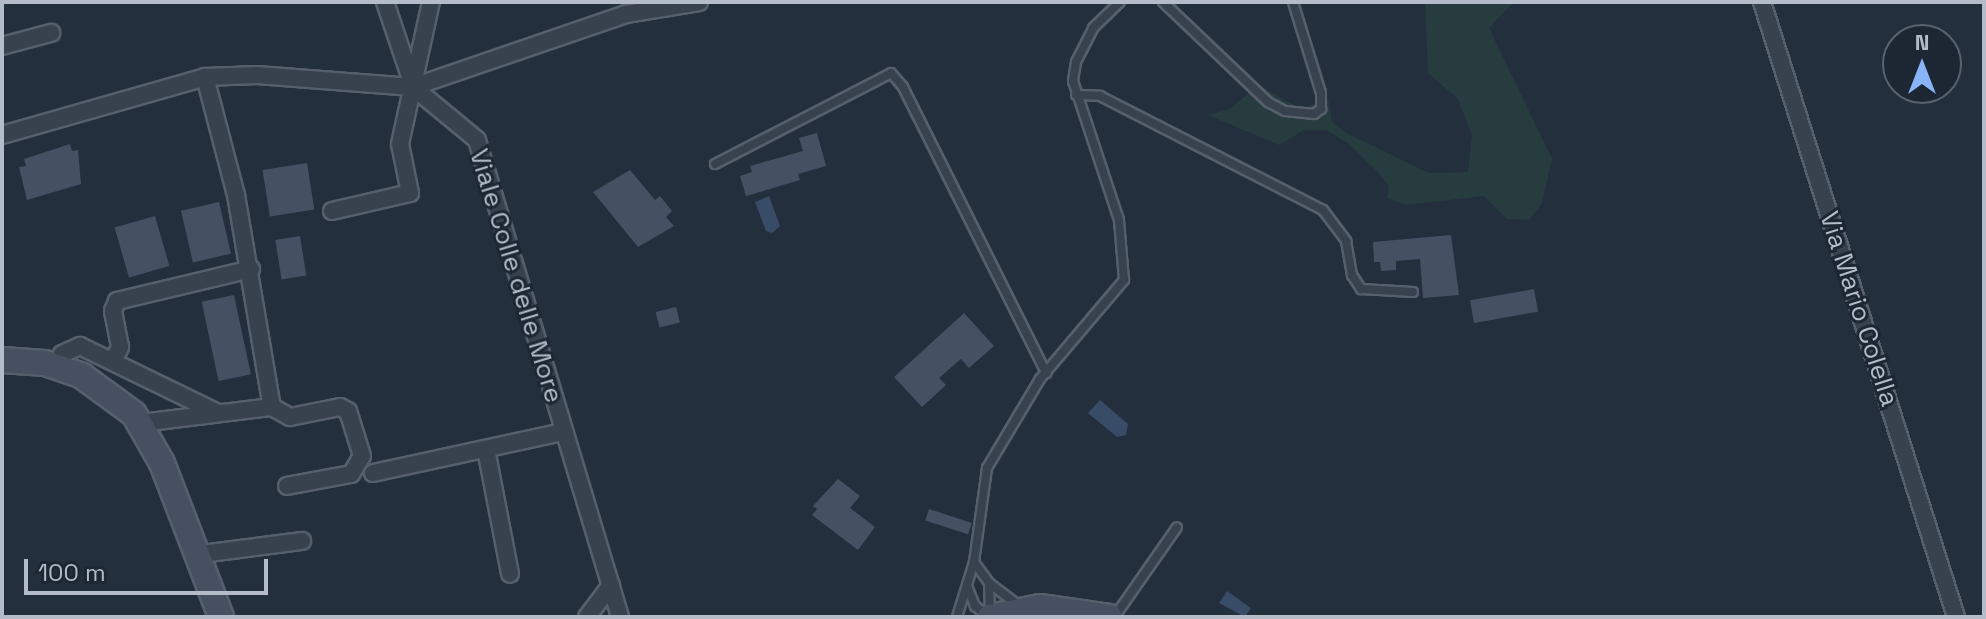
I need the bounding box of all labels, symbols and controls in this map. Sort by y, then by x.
north arrow [1882,24,1962,104]
text: N [1915,28,1929,56]
street label: Viale Colle delle More [463,145,569,407]
street label: Via Mario Colella [1813,208,1905,410]
scale bar [28,543,272,593]
text: 100 m [38,557,106,588]

